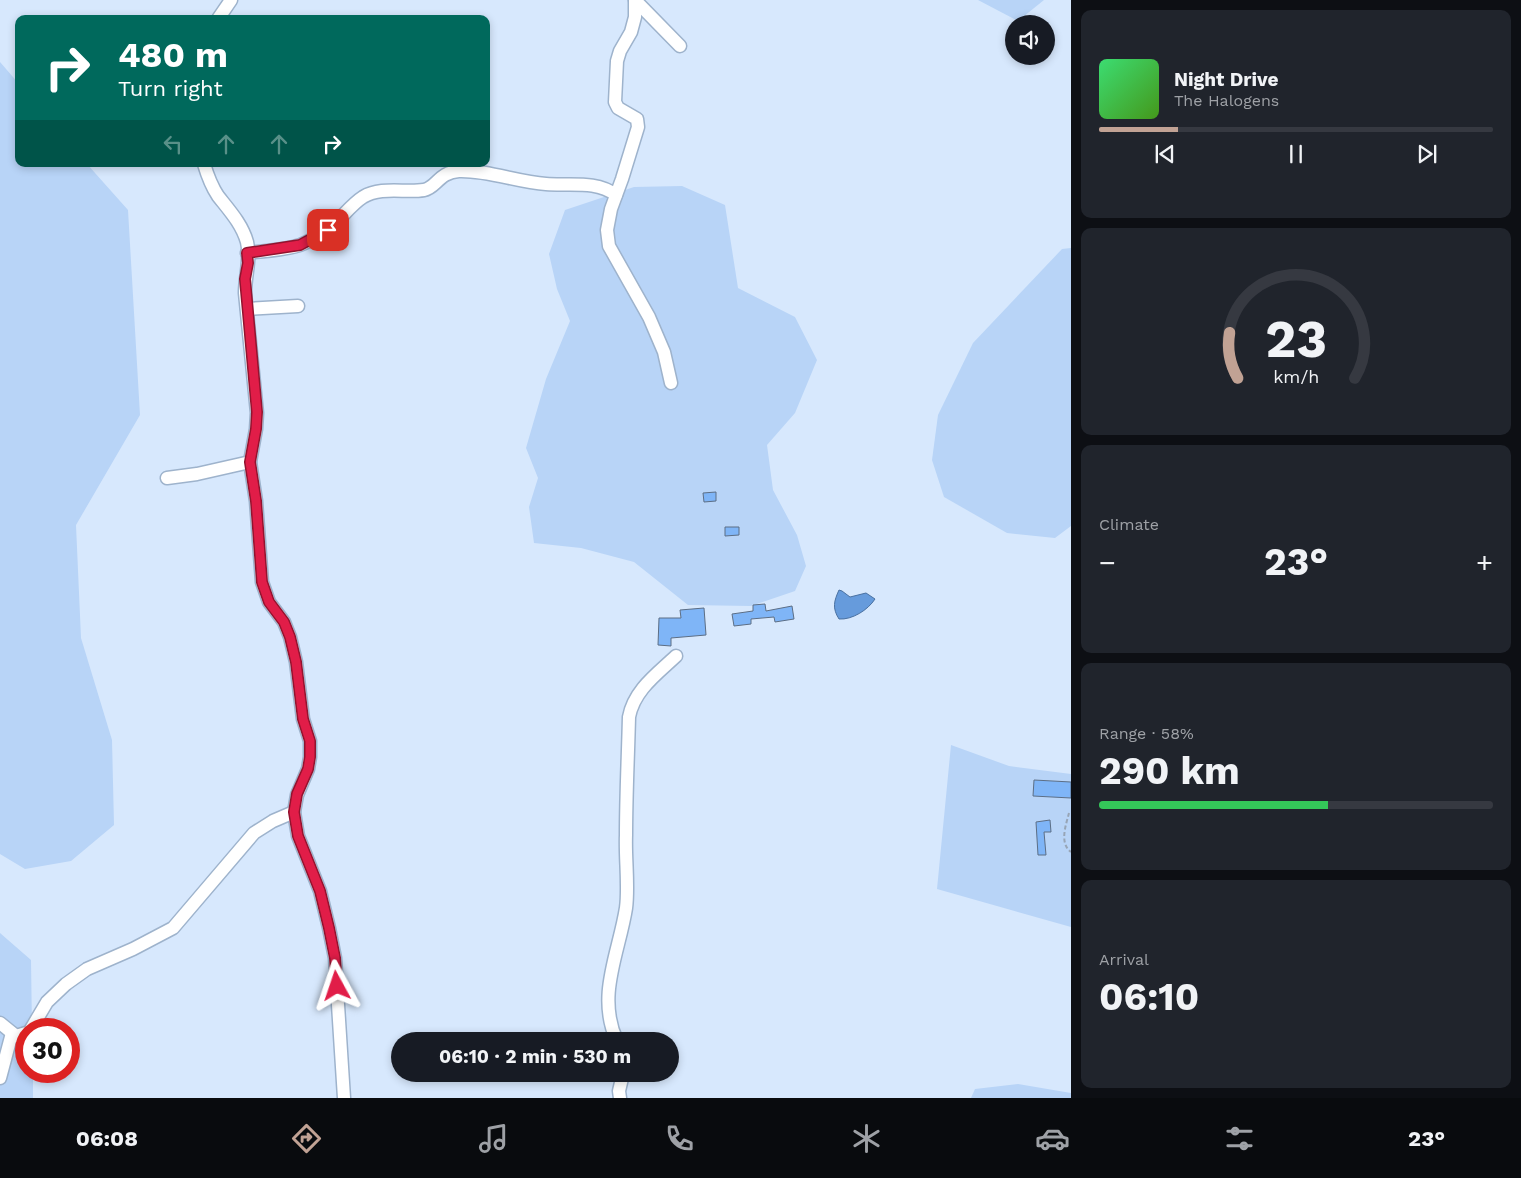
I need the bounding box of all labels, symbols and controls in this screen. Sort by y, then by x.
map controls [1005,15,1055,65]
button: sound [1005,15,1055,65]
text: 480 m [118,34,228,76]
icon: right [35,35,100,100]
text: Night Drive [1174,68,1279,91]
text: Turn right [118,76,223,101]
text: The Halogens [1174,91,1279,110]
icon: left [159,130,187,158]
icon: ahead [212,130,240,158]
icon: ahead [265,130,293,158]
icon: right [318,130,346,158]
icon: previous [1151,140,1179,168]
icon: pause [1282,140,1310,168]
icon: next [1413,140,1441,168]
pin [307,209,349,251]
icon: arrive [314,216,342,244]
text: 23 [1265,309,1327,370]
text: km/h [1273,366,1319,387]
text: Climate [1099,515,1159,534]
text: 23° [1264,540,1328,584]
text: − [1099,546,1116,579]
text: + [1476,546,1493,579]
text: Range · 58% [1099,724,1194,743]
text: 290 km [1099,749,1240,793]
text: Arrival [1099,950,1149,969]
position arrow [310,959,362,1011]
text: 06:10 [1099,975,1199,1019]
speed limit sign: 30 [15,1018,80,1083]
text: 06:10 · 2 min · 530 m [439,1045,631,1068]
icon: directions [289,1121,324,1156]
icon: music [476,1121,511,1156]
icon: phone [662,1121,697,1156]
icon: climate [849,1121,884,1156]
icon: car [1035,1121,1070,1156]
icon: filters [1222,1121,1257,1156]
text: 06:08 [76,1126,138,1151]
text: 23° [1408,1126,1445,1151]

